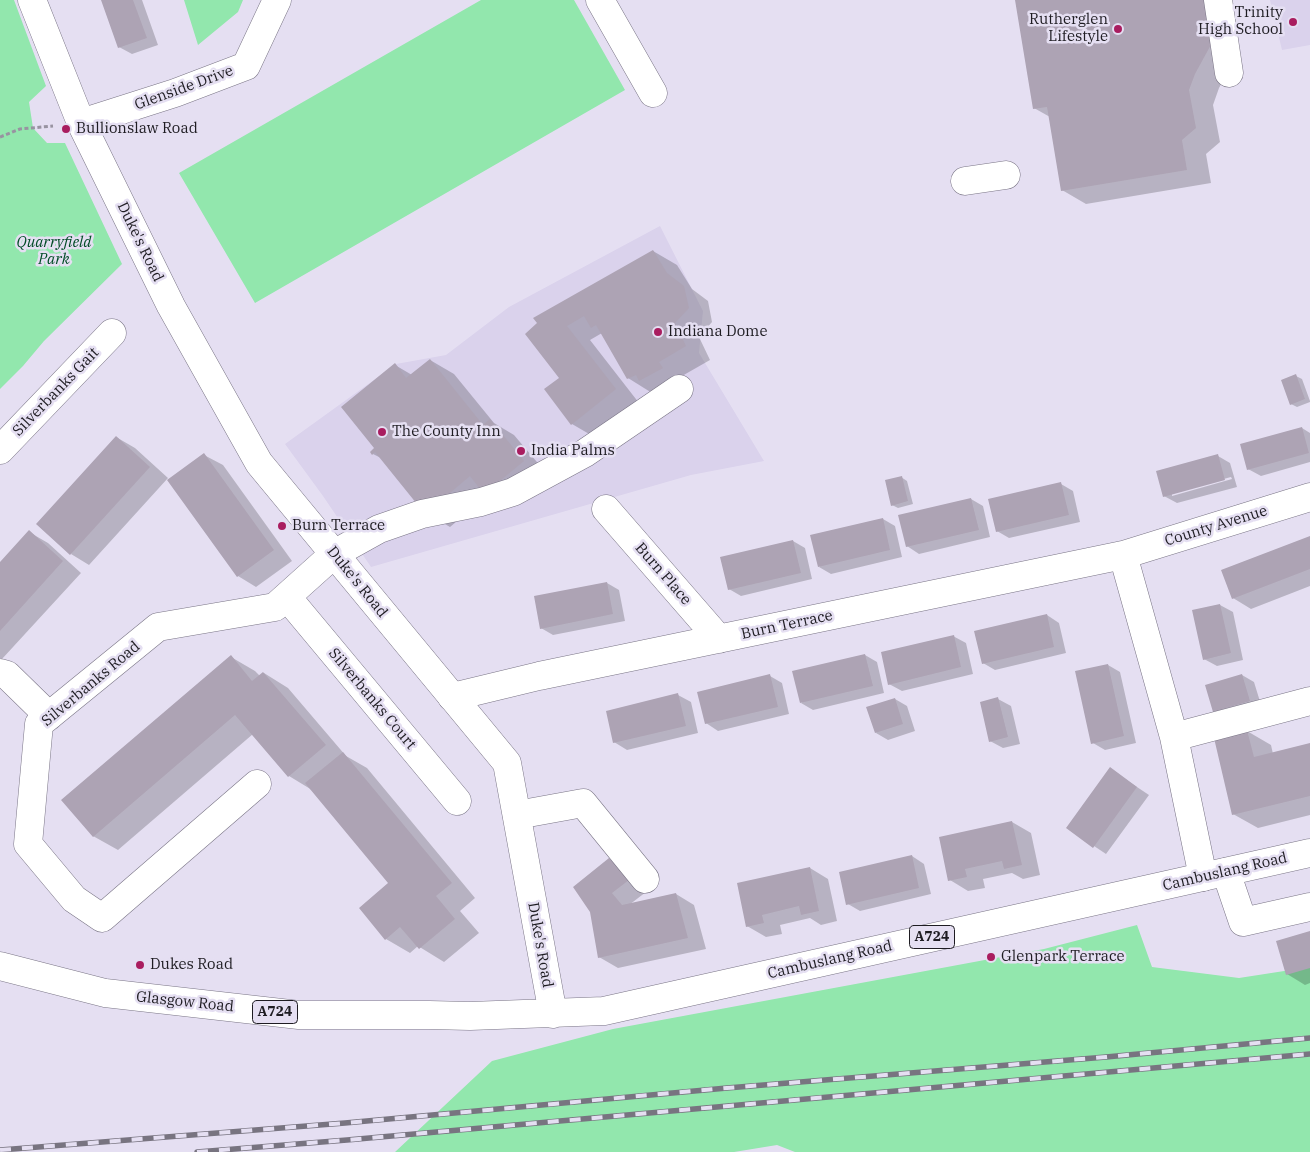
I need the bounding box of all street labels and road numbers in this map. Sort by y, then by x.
street label: Glenside Drive [132,62,236,114]
street label: Duke's Road [113,199,167,285]
street label: Silverbanks Gait [9,344,103,440]
street label: County Avenue [1162,502,1270,550]
street label: Burn Place [631,539,695,609]
street label: Duke's Road [323,543,391,621]
street label: Burn Terrace [740,607,834,643]
street label: Silverbanks Road [38,638,144,730]
street label: Silverbanks Court [324,645,420,753]
street label: Cambuslang Road [1161,849,1289,895]
street label: Duke's Road [524,901,556,989]
road number: A724 [910,926,954,949]
street label: Cambuslang Road [766,937,894,983]
street label: Glasgow Road [135,988,235,1016]
road number: A724 [252,1000,298,1024]

